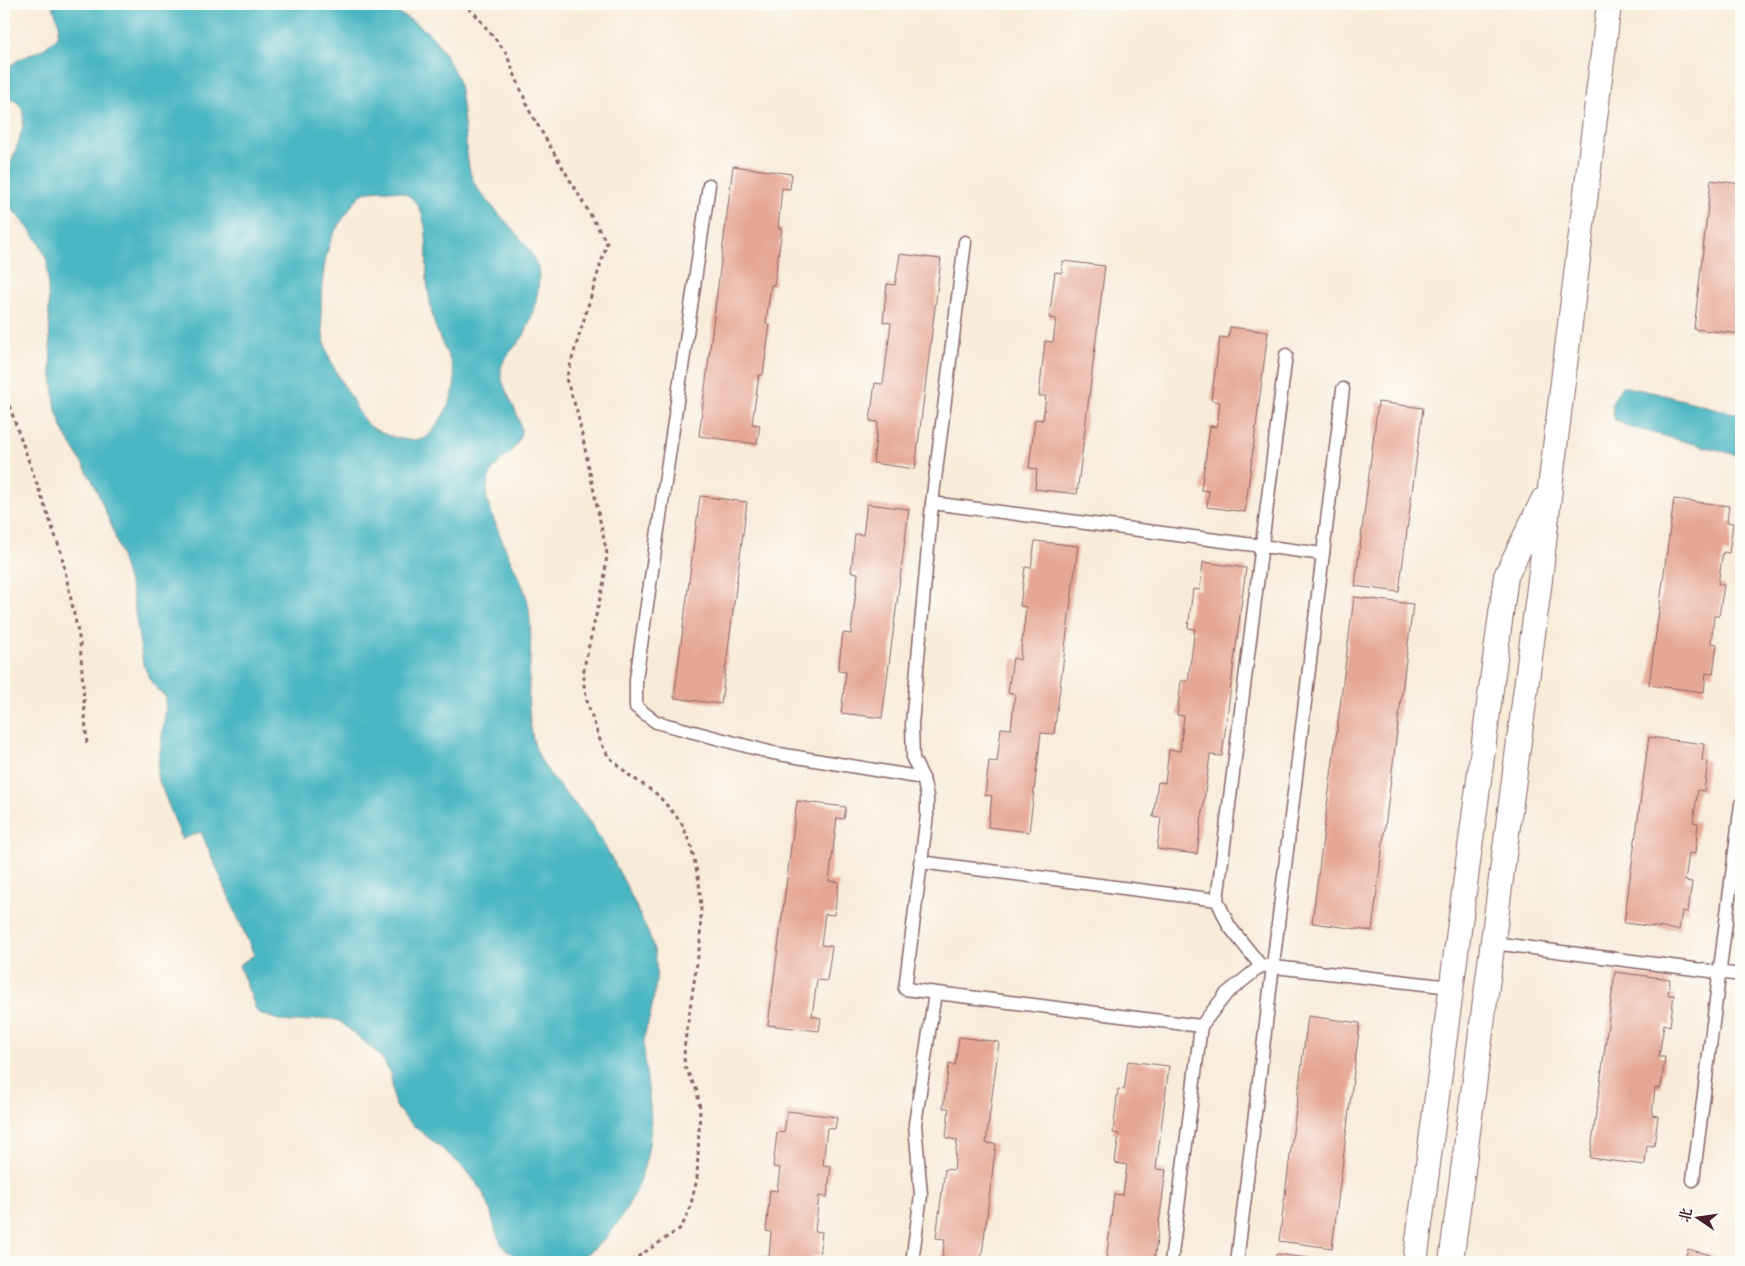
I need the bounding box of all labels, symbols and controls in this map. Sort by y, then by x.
north arrow [1672,1194,1722,1244]
text: 北 [1676,1206,1698,1224]

